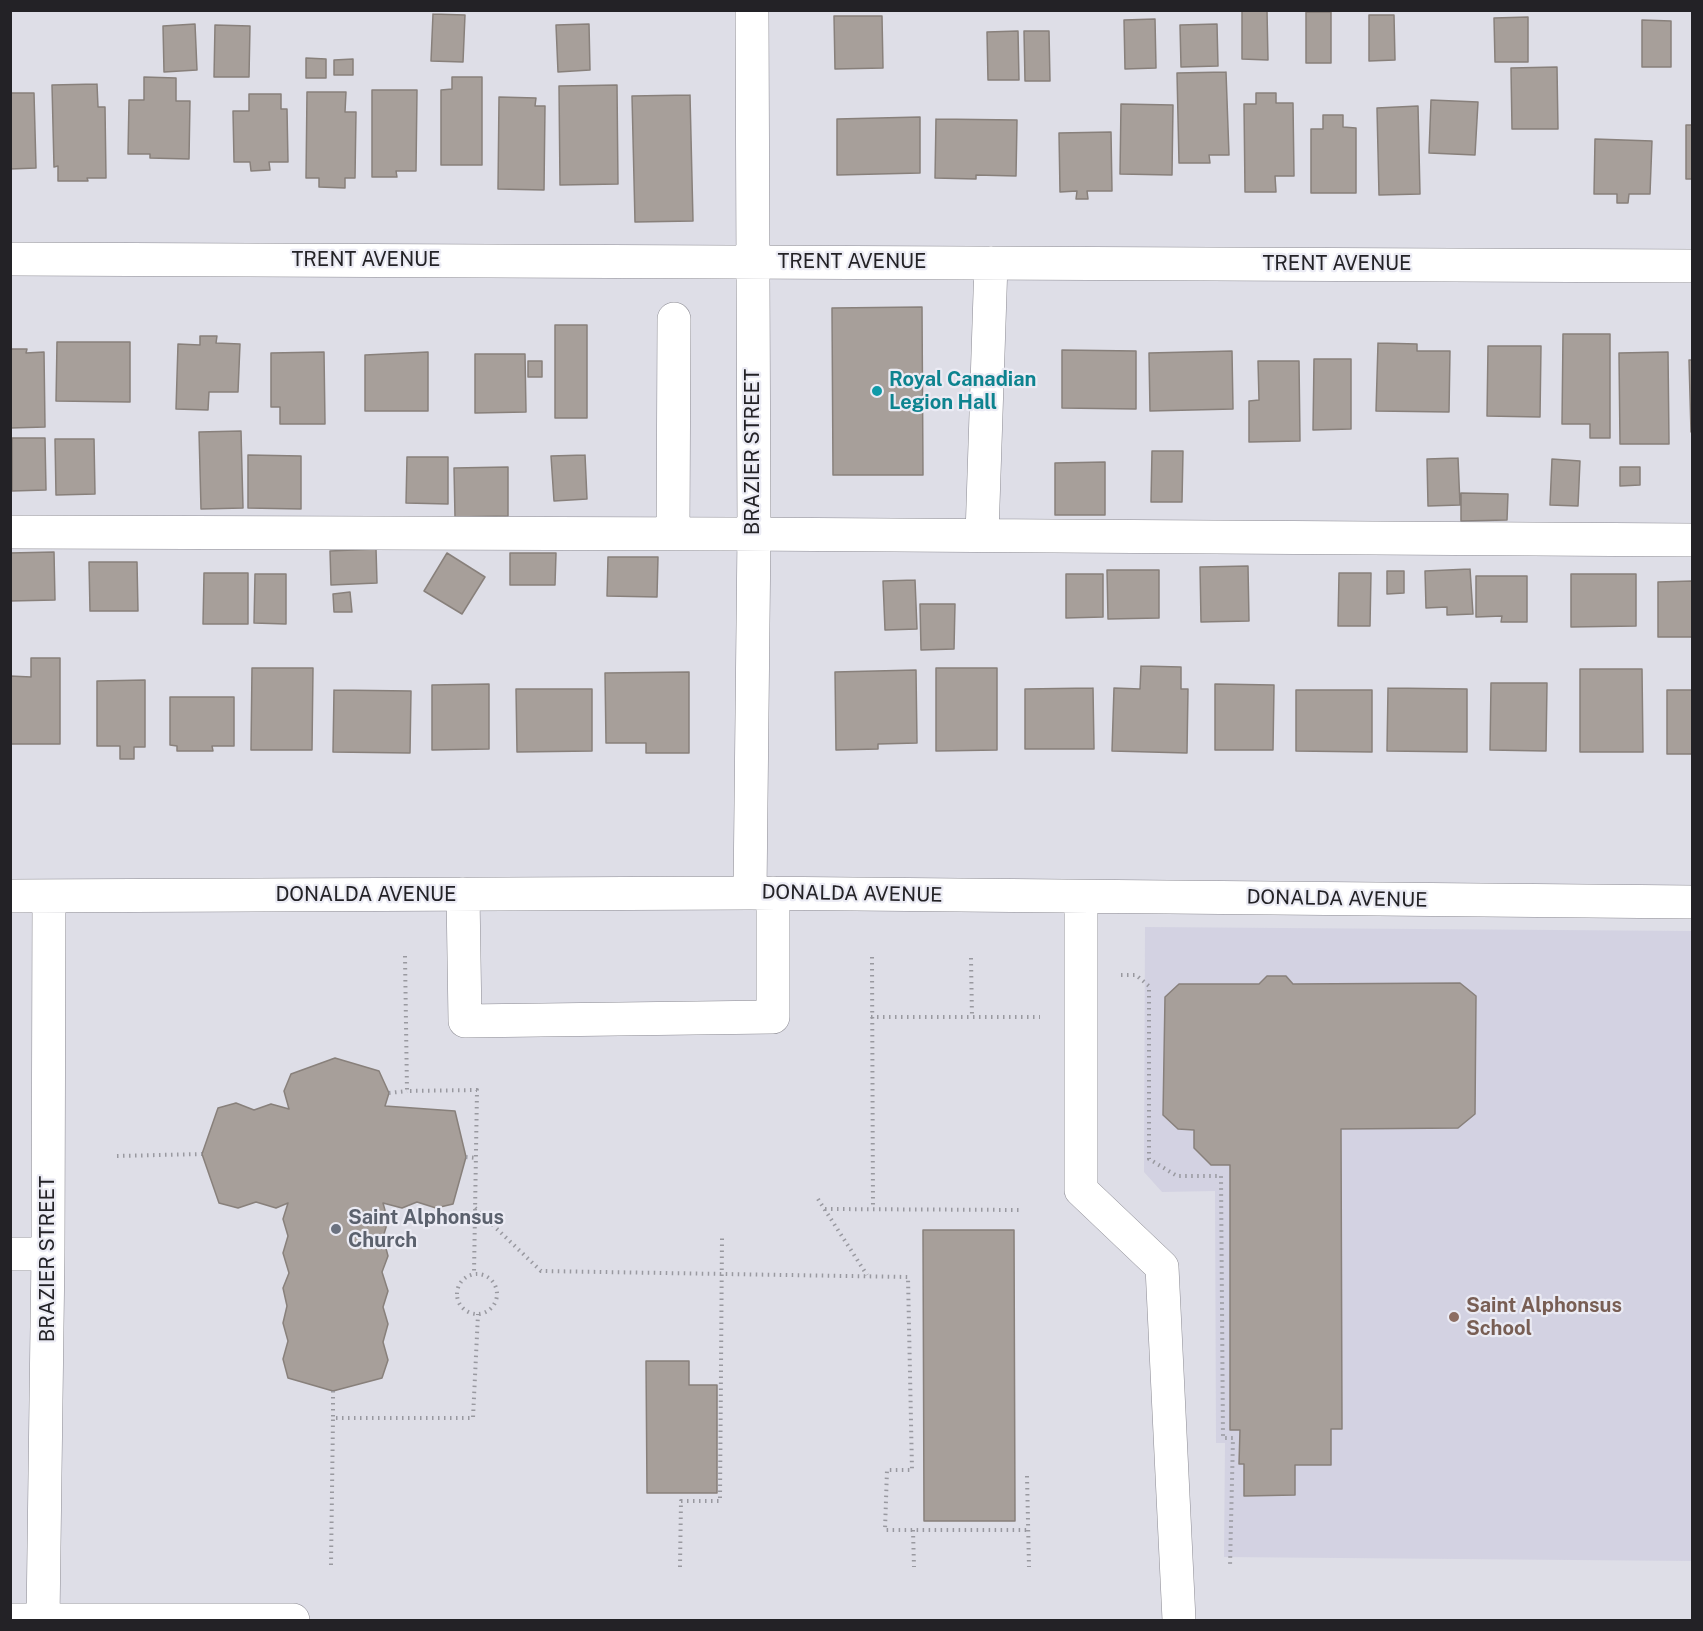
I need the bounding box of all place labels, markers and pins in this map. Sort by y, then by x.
place label: Royal Canadian Legion Hall [889,368,1036,415]
marker: Royal Canadian Legion Hall [870,384,884,398]
place label: Saint Alphonsus Church [348,1206,504,1253]
marker: Saint Alphonsus Church [329,1222,343,1236]
place label: Saint Alphonsus School [1466,1294,1622,1341]
marker: Saint Alphonsus School [1447,1310,1461,1324]

